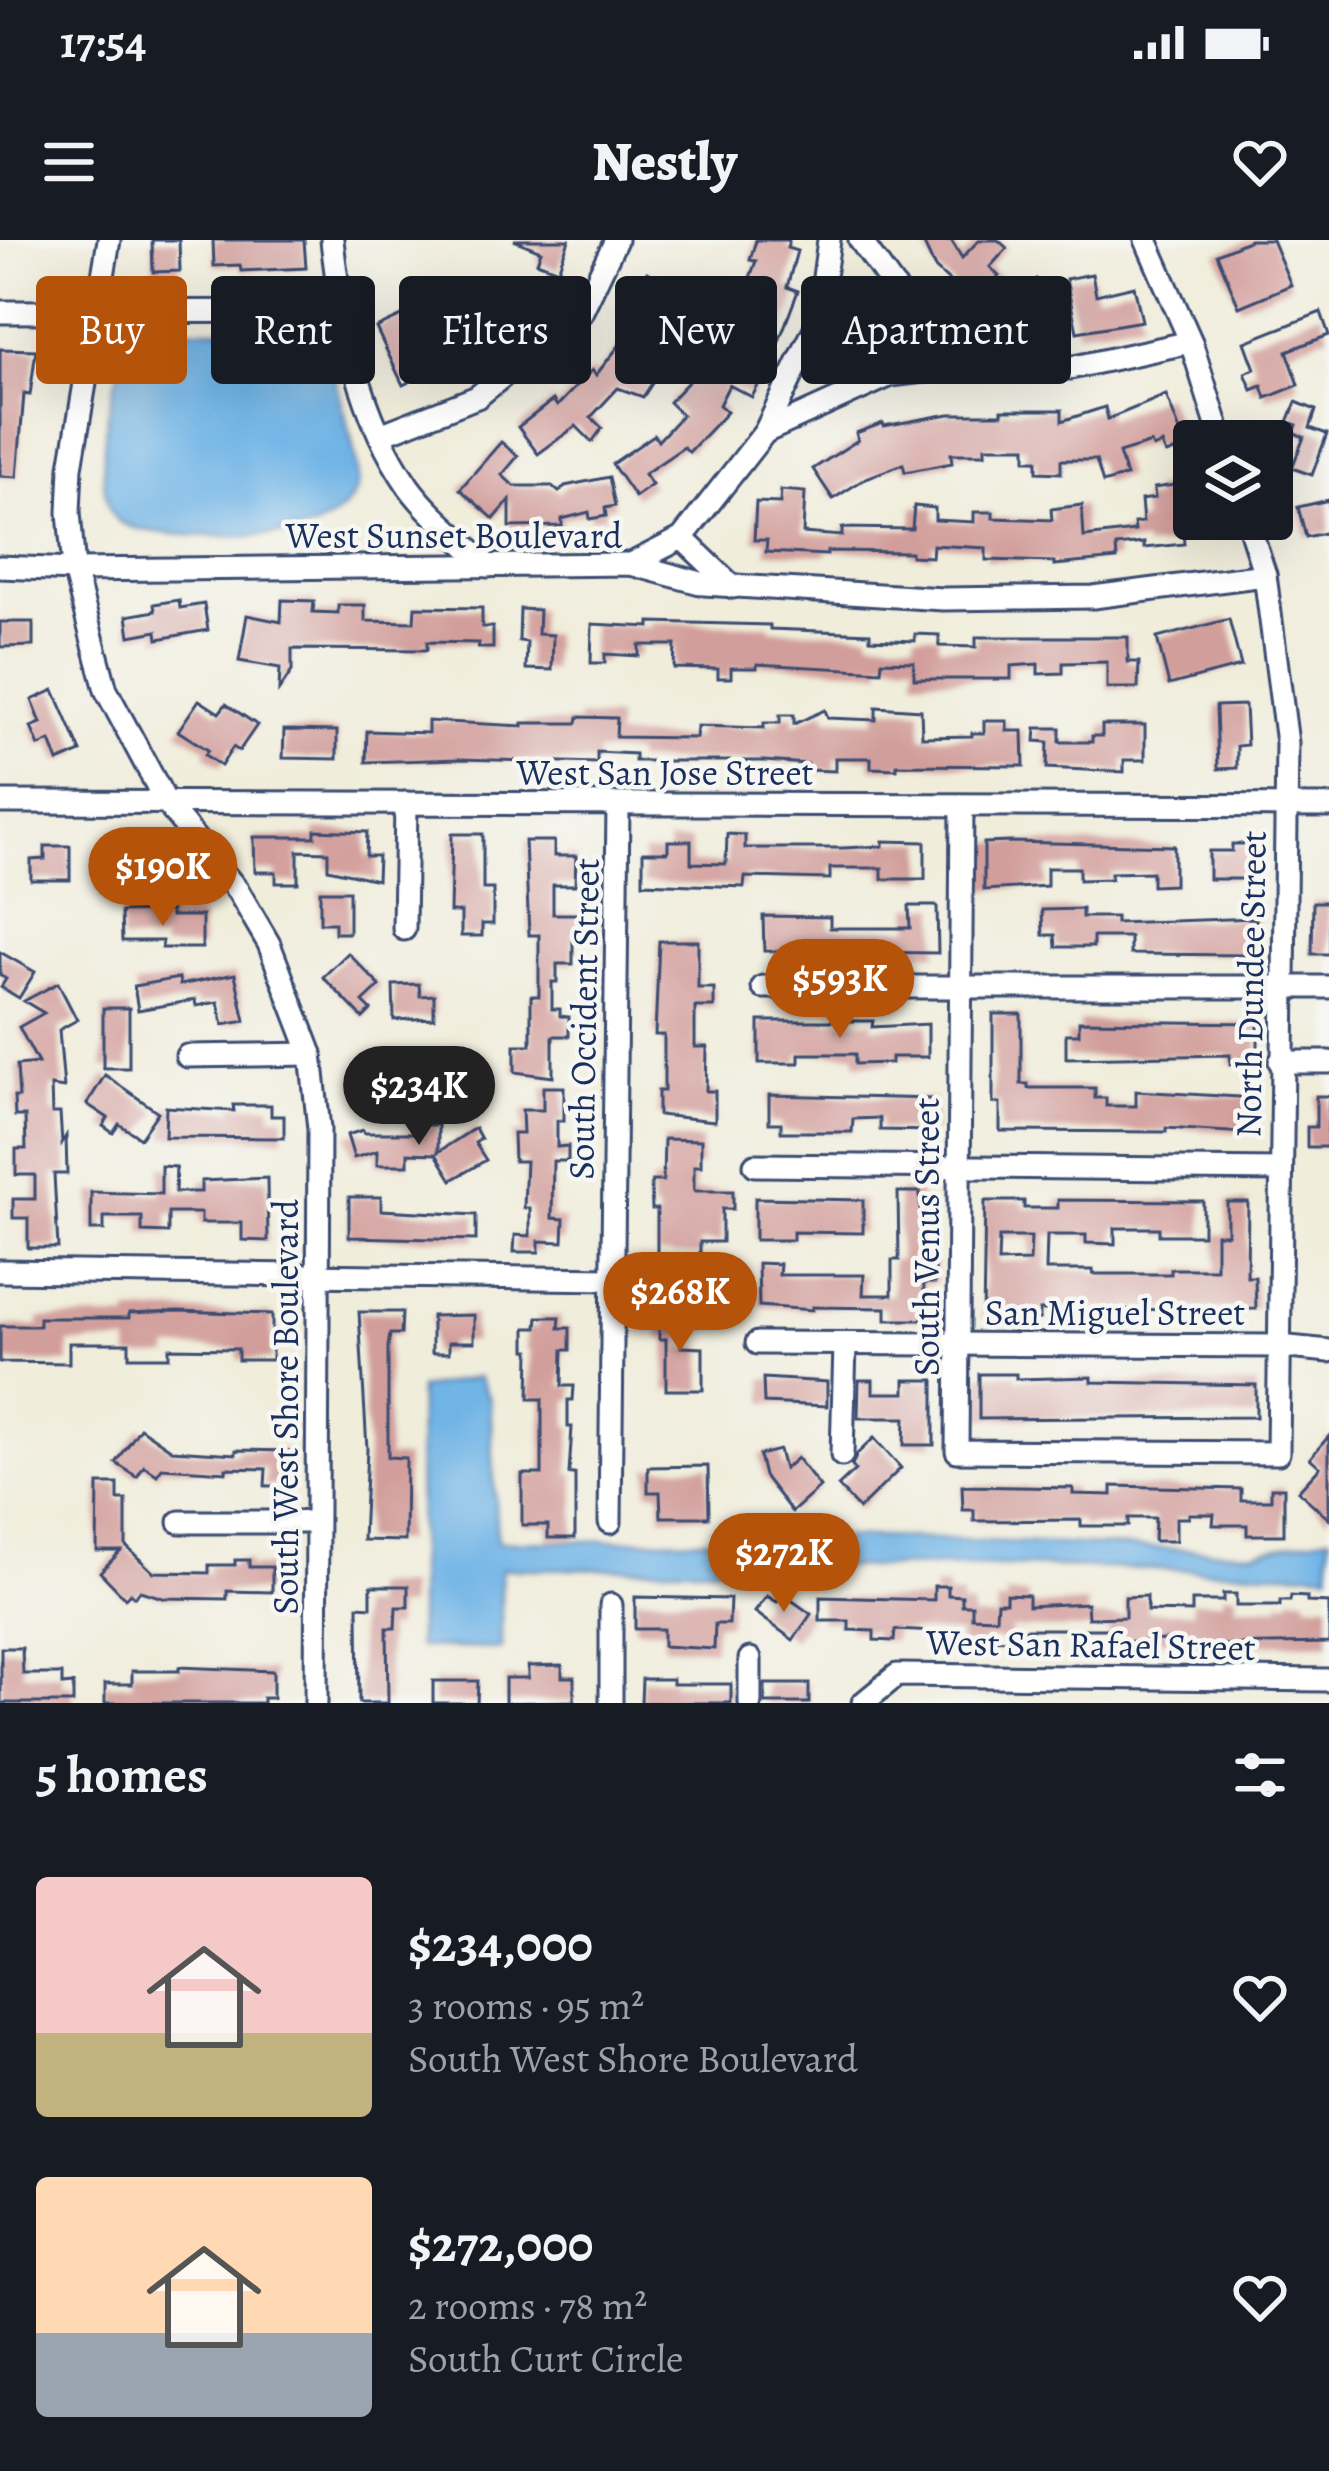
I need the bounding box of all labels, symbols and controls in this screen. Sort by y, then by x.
text: 17:54 [60,11,146,73]
text: Nestly [592,125,737,199]
icon: menu [36,129,102,195]
icon: heart [1227,129,1293,195]
chip: Buy [36,276,187,384]
chip: Rent [211,276,375,384]
chip: Filters [399,276,591,384]
chip: New [615,276,777,384]
chip: Apartment [801,276,1071,384]
map controls [1173,420,1293,540]
button: layers [1173,420,1293,540]
street label: West Sunset Boulevard [285,511,623,560]
street label: West San Jose Street [516,748,814,797]
pin: $190K [79,827,247,929]
street label: North Dundee Street [1223,830,1278,1138]
text: $190K [115,839,211,892]
street label: South Occident Street [556,858,611,1180]
pin: $593K [756,939,924,1041]
text: $593K [792,951,888,1004]
pin: $234K [335,1046,503,1148]
text: $234K [370,1058,468,1111]
street label: South Venus Street [902,1098,951,1376]
street label: South West Shore Boulevard [261,1199,310,1615]
pin: $268K [596,1252,764,1354]
text: $268K [630,1264,730,1317]
street label: San Miguel Street [985,1288,1245,1337]
pin: $272K [700,1513,868,1615]
text: $272K [735,1525,833,1578]
street label: West San Rafael Street [925,1617,1256,1672]
text: 5 homes [36,1740,208,1810]
icon: filters [1227,1742,1293,1808]
text: $234,000 [408,1909,593,1979]
icon: home [132,1925,276,2069]
icon: heart [1227,1964,1293,2030]
text: 3 rooms · 95 m² [408,1979,644,2032]
text: South West Shore Boulevard [408,2032,858,2085]
text: $272,000 [408,2209,594,2279]
icon: home [132,2225,276,2369]
icon: heart [1227,2264,1293,2330]
text: 2 rooms · 78 m² [408,2279,647,2332]
text: South Curt Circle [408,2332,684,2385]

